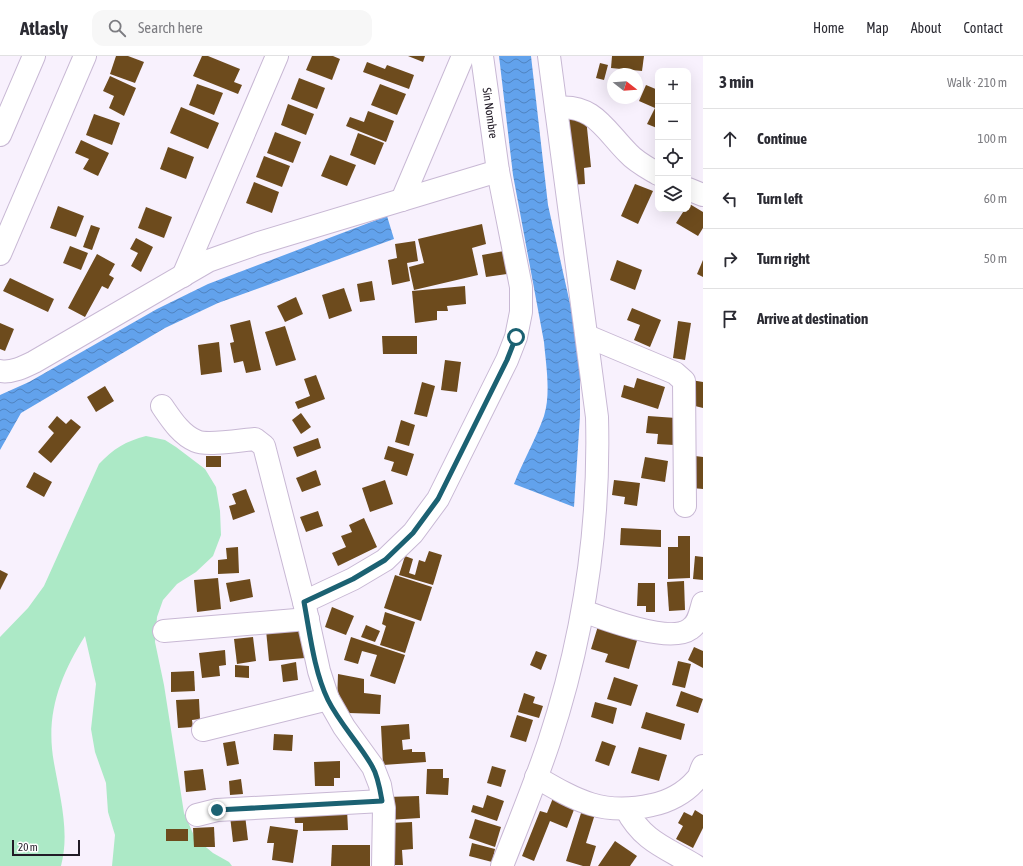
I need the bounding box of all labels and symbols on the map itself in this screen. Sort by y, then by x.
north arrow [607,68,643,104]
street label: Sin Nombre [479,87,501,139]
route start [507,328,525,346]
route end [208,801,226,819]
scale bar [12,838,80,857]

